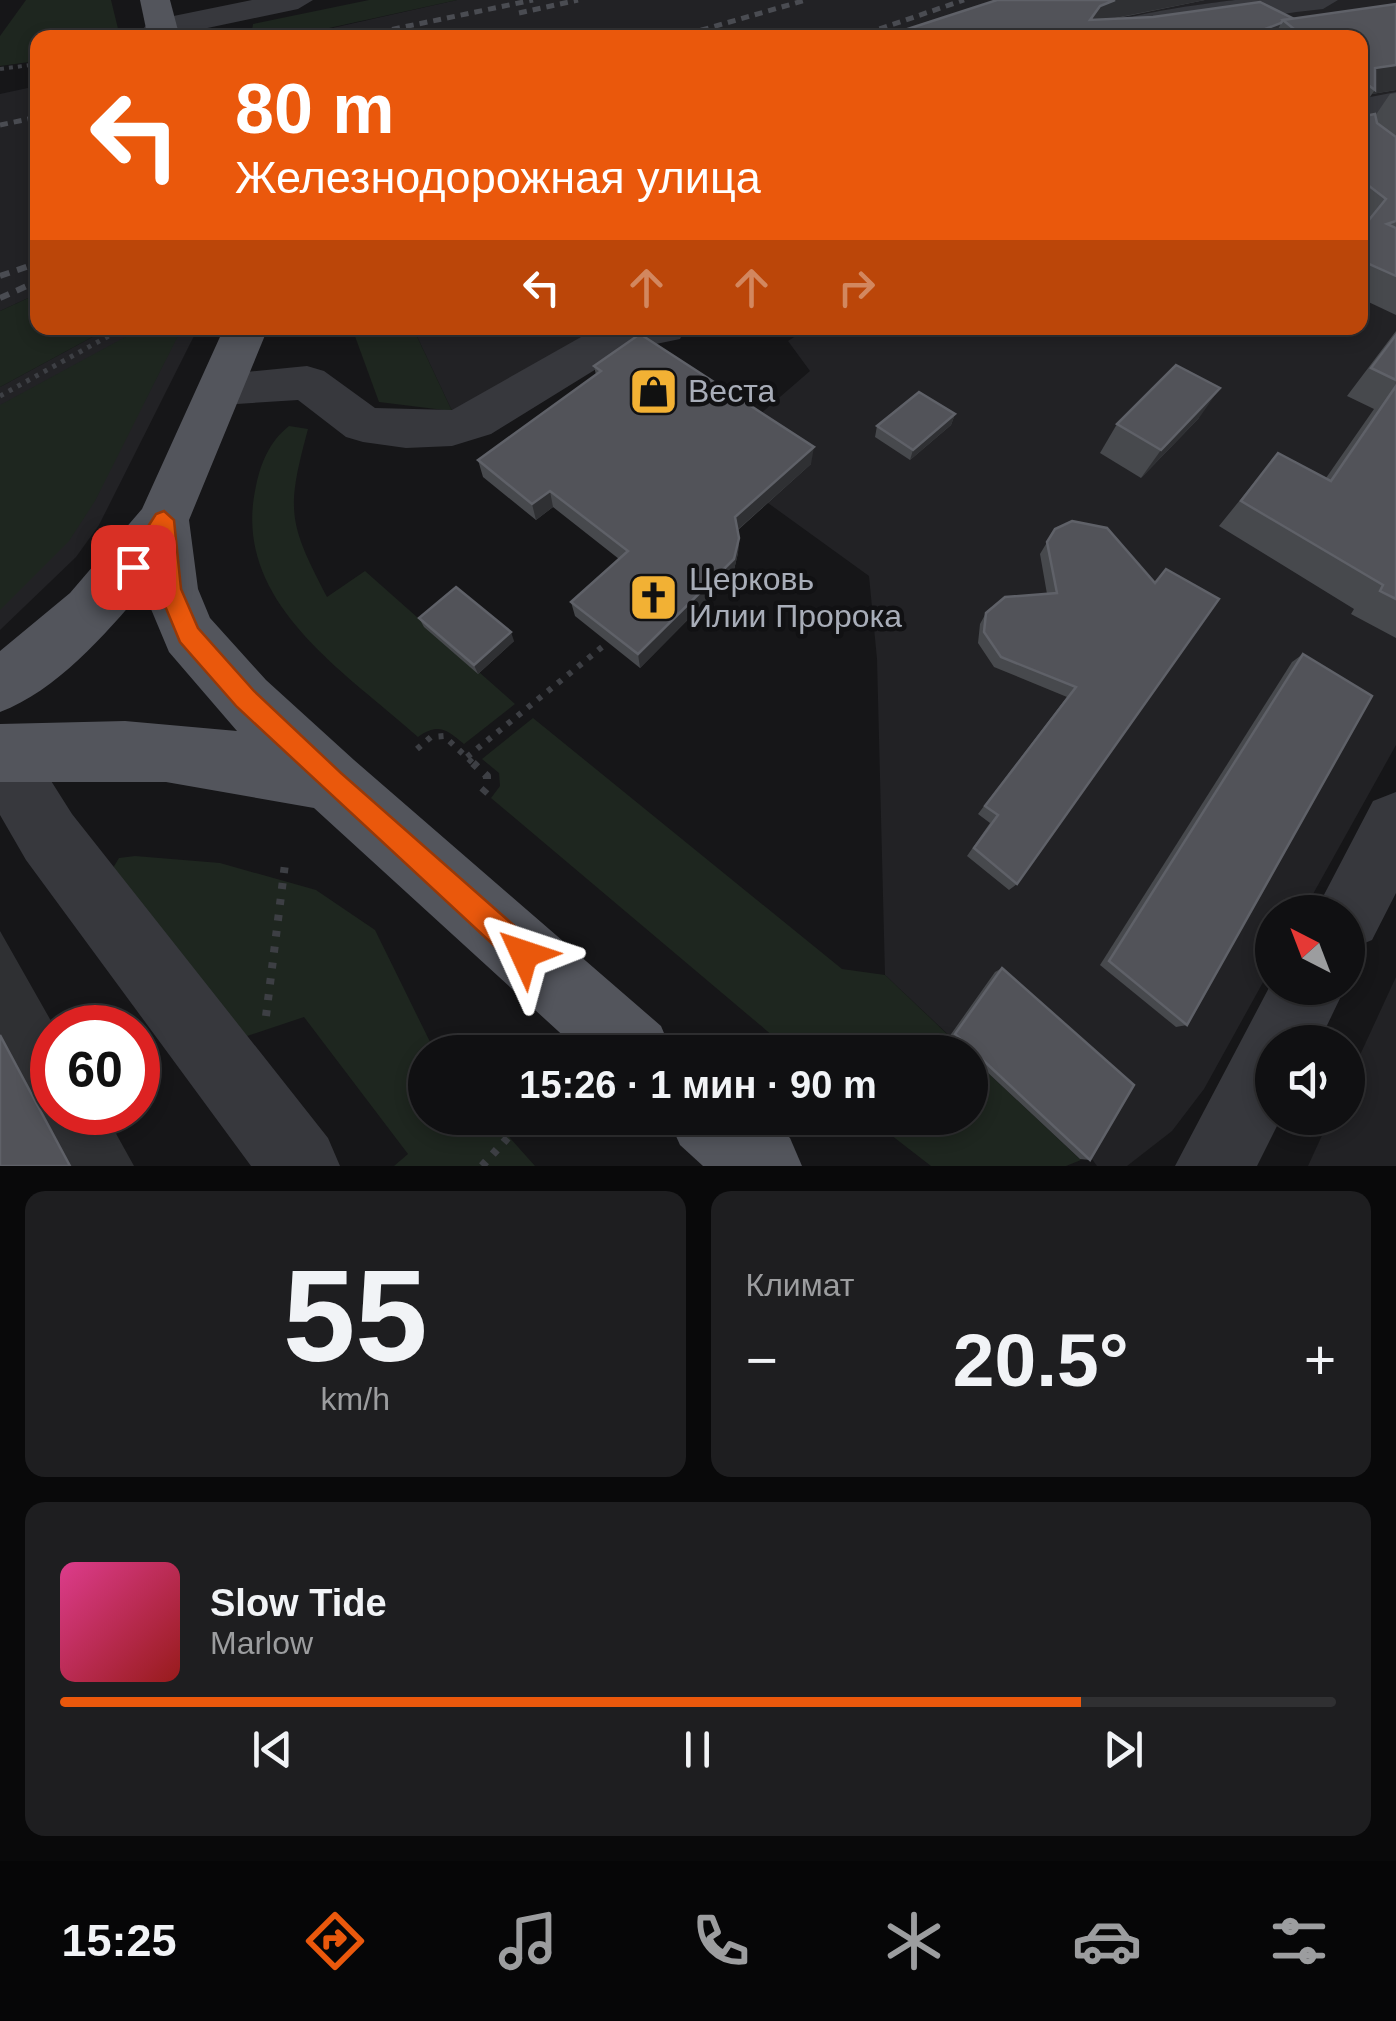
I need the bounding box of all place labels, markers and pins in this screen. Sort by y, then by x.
shop icon: Веста [627,365,679,417]
place label: Веста [688,373,775,409]
pin [91,525,176,610]
place label: Церковь Илии Пророка [689,561,902,634]
church icon: Церковь Илии Пророка [628,571,680,623]

